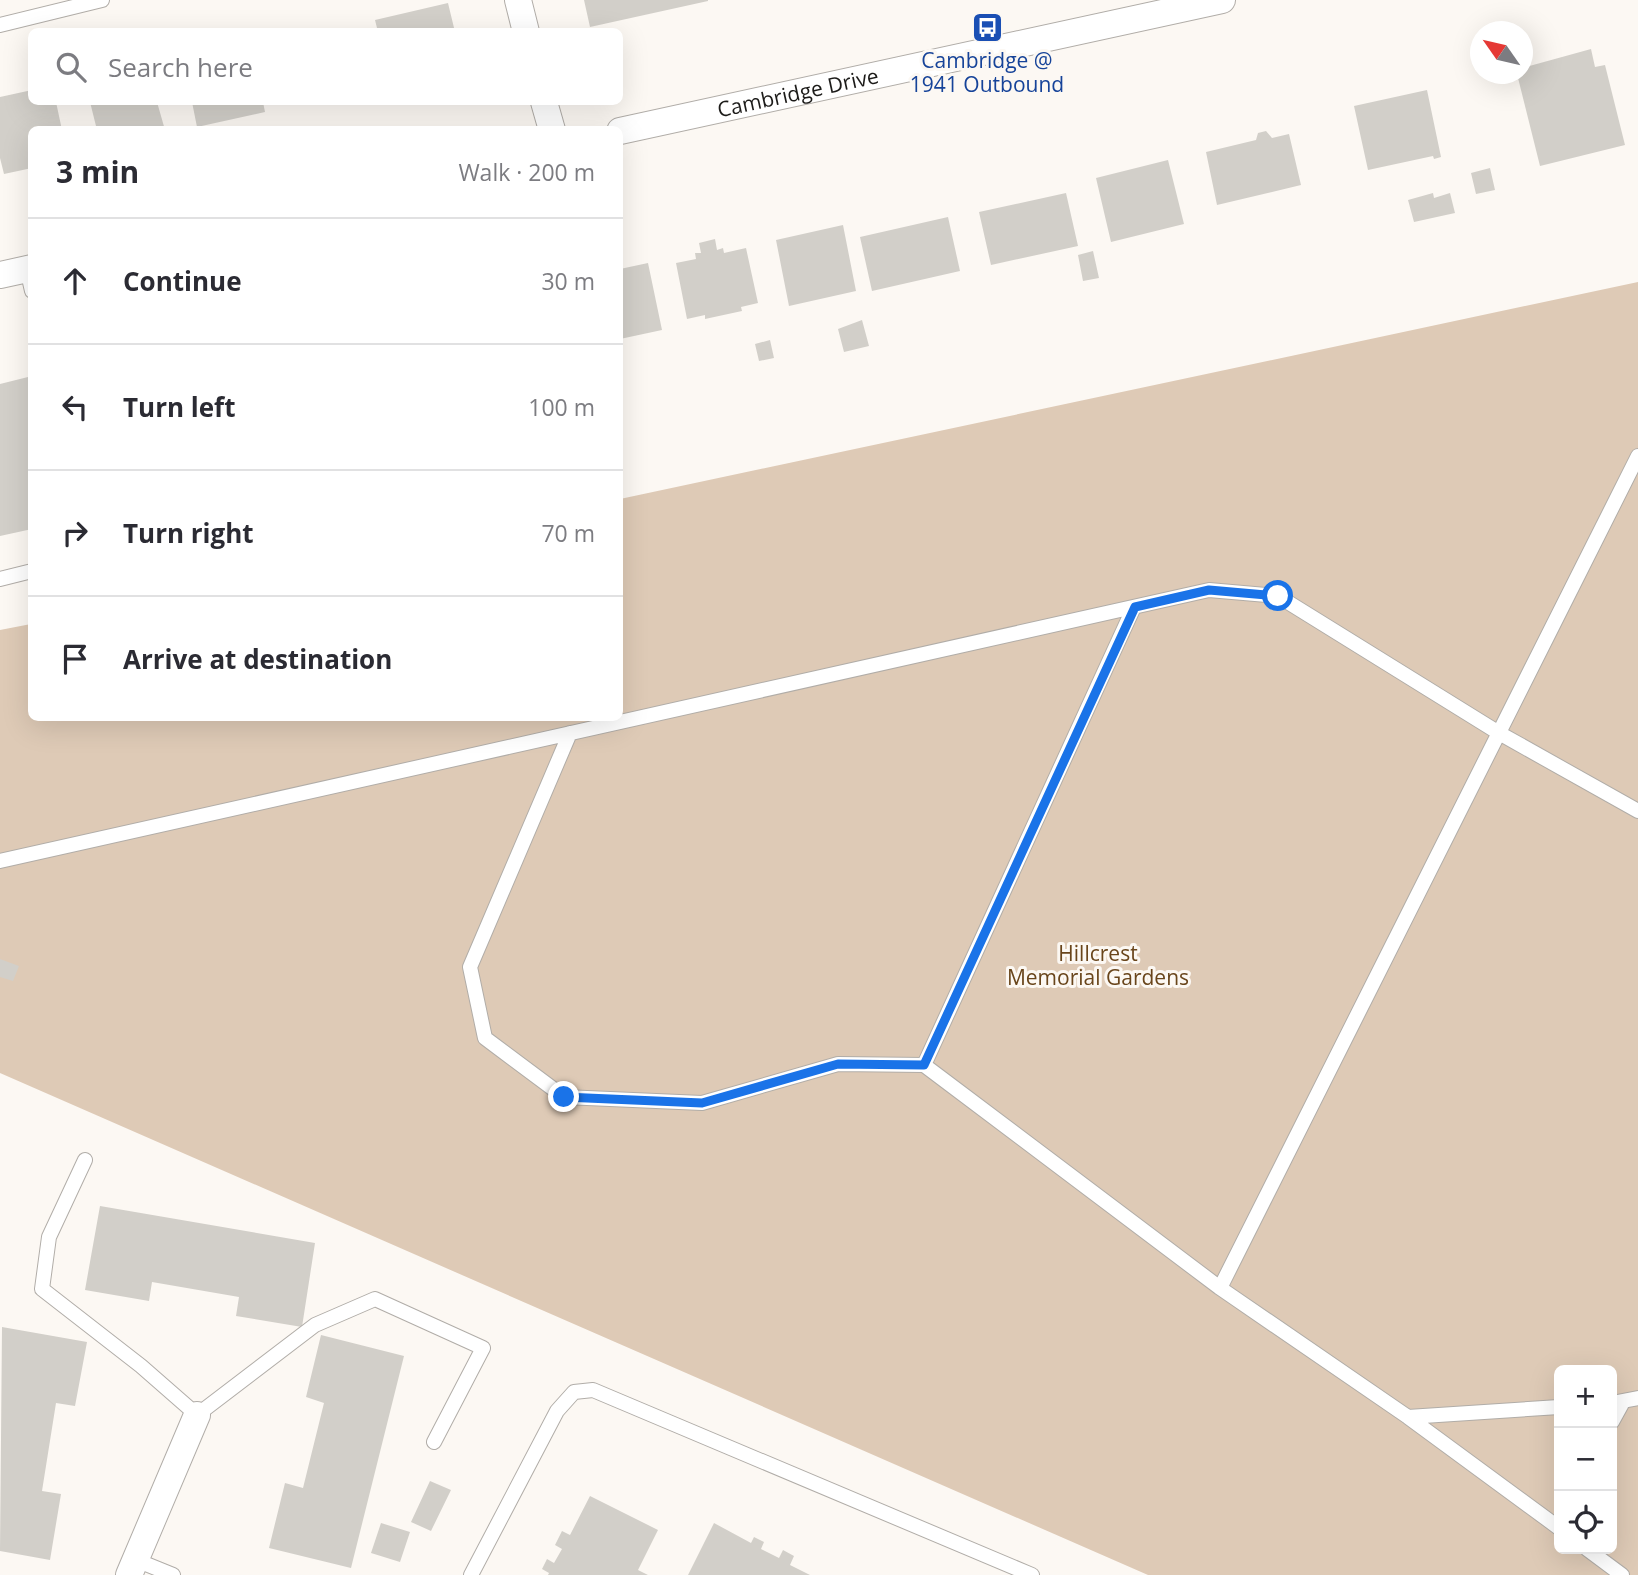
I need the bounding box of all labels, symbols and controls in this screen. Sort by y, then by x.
bus stop icon: Cambridge @ 1941 Outbound [970,11,1004,45]
north arrow [1470,21,1533,84]
search box [28,28,623,105]
place label: Cambridge @ 1941 Outbound [910,46,1064,98]
icon: search [52,48,90,86]
text: Search here [108,49,253,85]
street label: Cambridge Drive [715,61,881,123]
text: 3 min [56,151,139,192]
text: Walk · 200 m [458,156,595,188]
icon: ahead [56,262,94,300]
text: Continue [123,263,242,299]
text: 30 m [541,265,595,297]
icon: left [56,388,94,426]
text: Turn left [123,389,235,425]
text: 100 m [528,391,595,423]
icon: right [56,514,94,552]
text: Turn right [123,515,254,551]
text: 70 m [541,517,595,549]
route start [1262,580,1293,611]
icon: arrive [56,640,94,678]
text: Arrive at destination [123,641,392,677]
park label: Hillcrest Memorial Gardens [1007,939,1189,991]
route end [548,1081,579,1112]
map controls [1554,1365,1617,1554]
button: + [1554,1365,1617,1428]
button: − [1554,1428,1617,1491]
button: locate [1554,1491,1617,1554]

